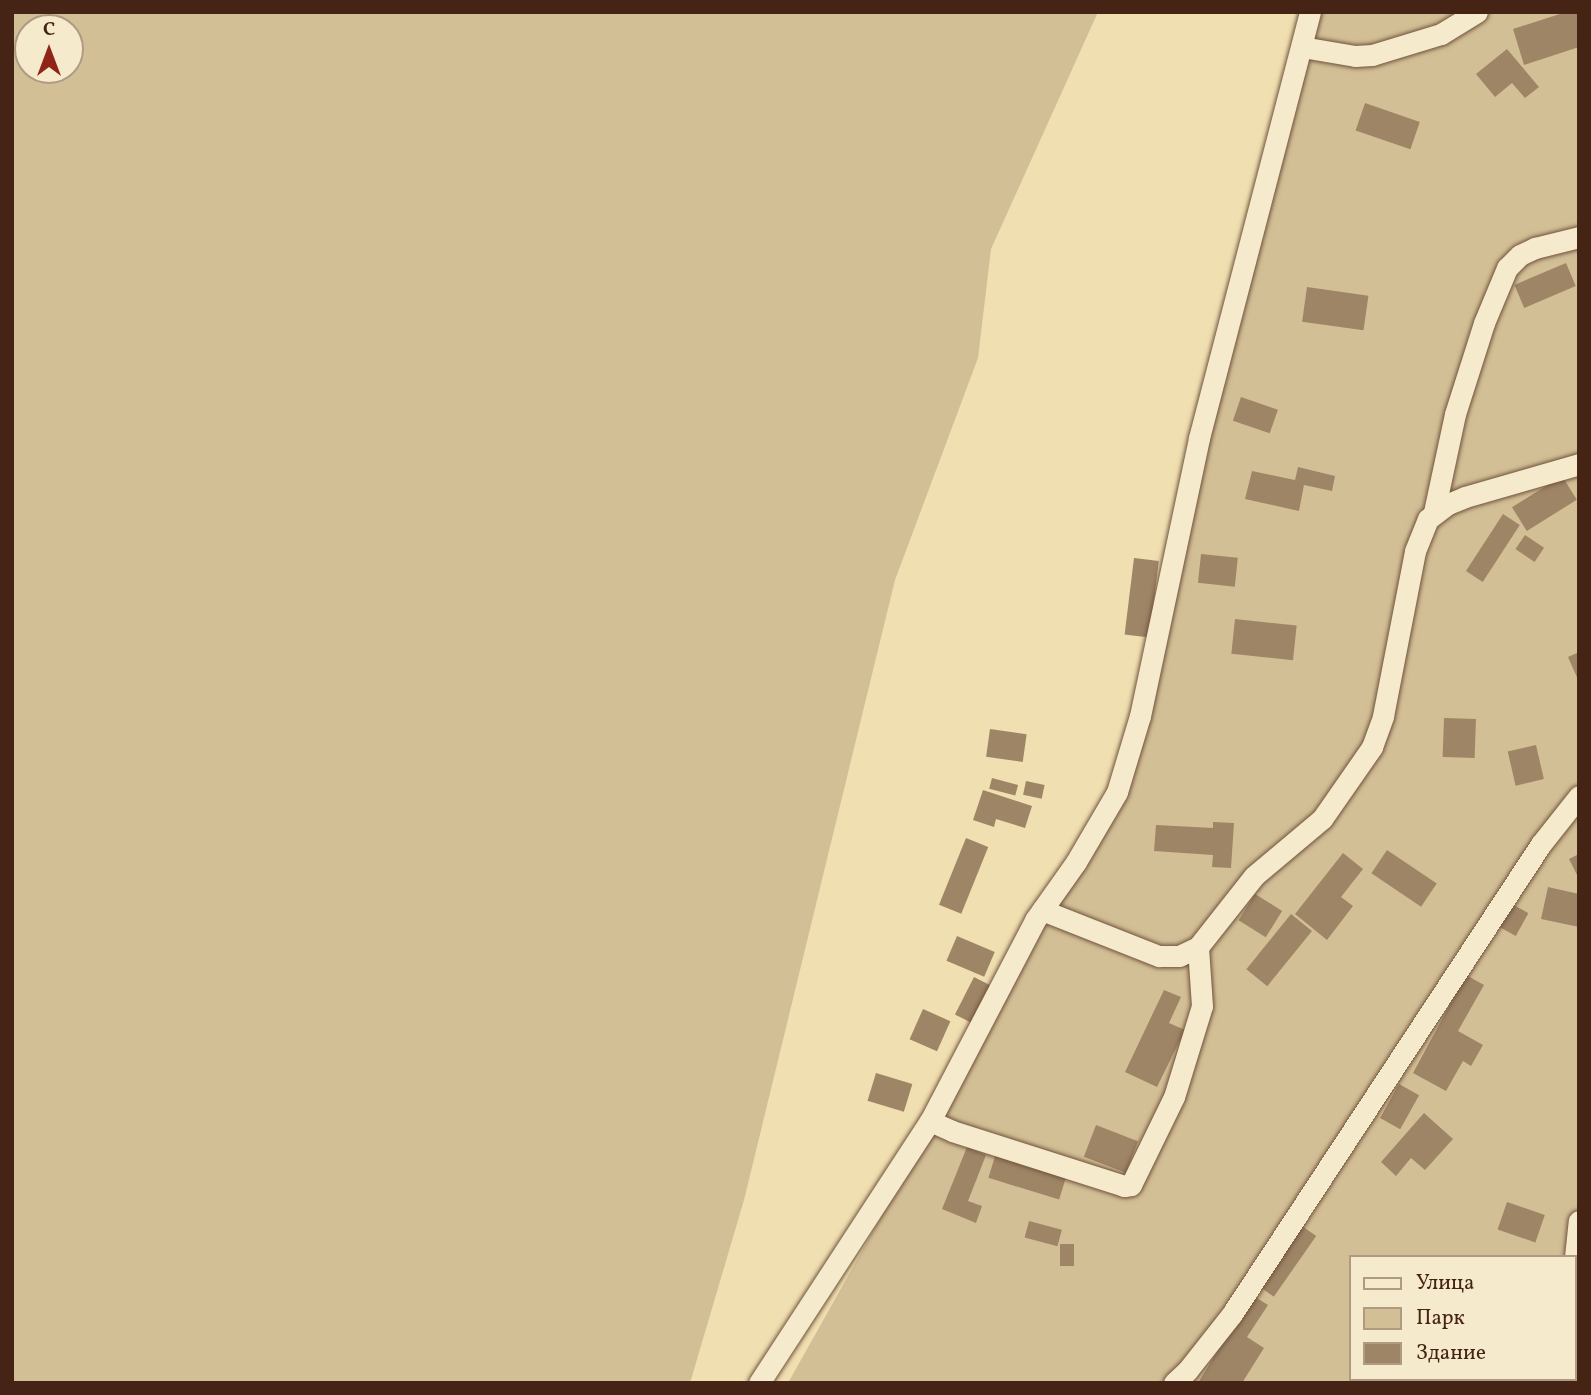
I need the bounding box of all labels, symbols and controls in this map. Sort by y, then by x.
north arrow [14,14,84,84]
text: С [43,17,55,43]
legend [1350,1255,1577,1381]
text: Улица [1416,1269,1474,1298]
text: Парк [1416,1304,1465,1333]
text: Здание [1416,1339,1486,1368]

